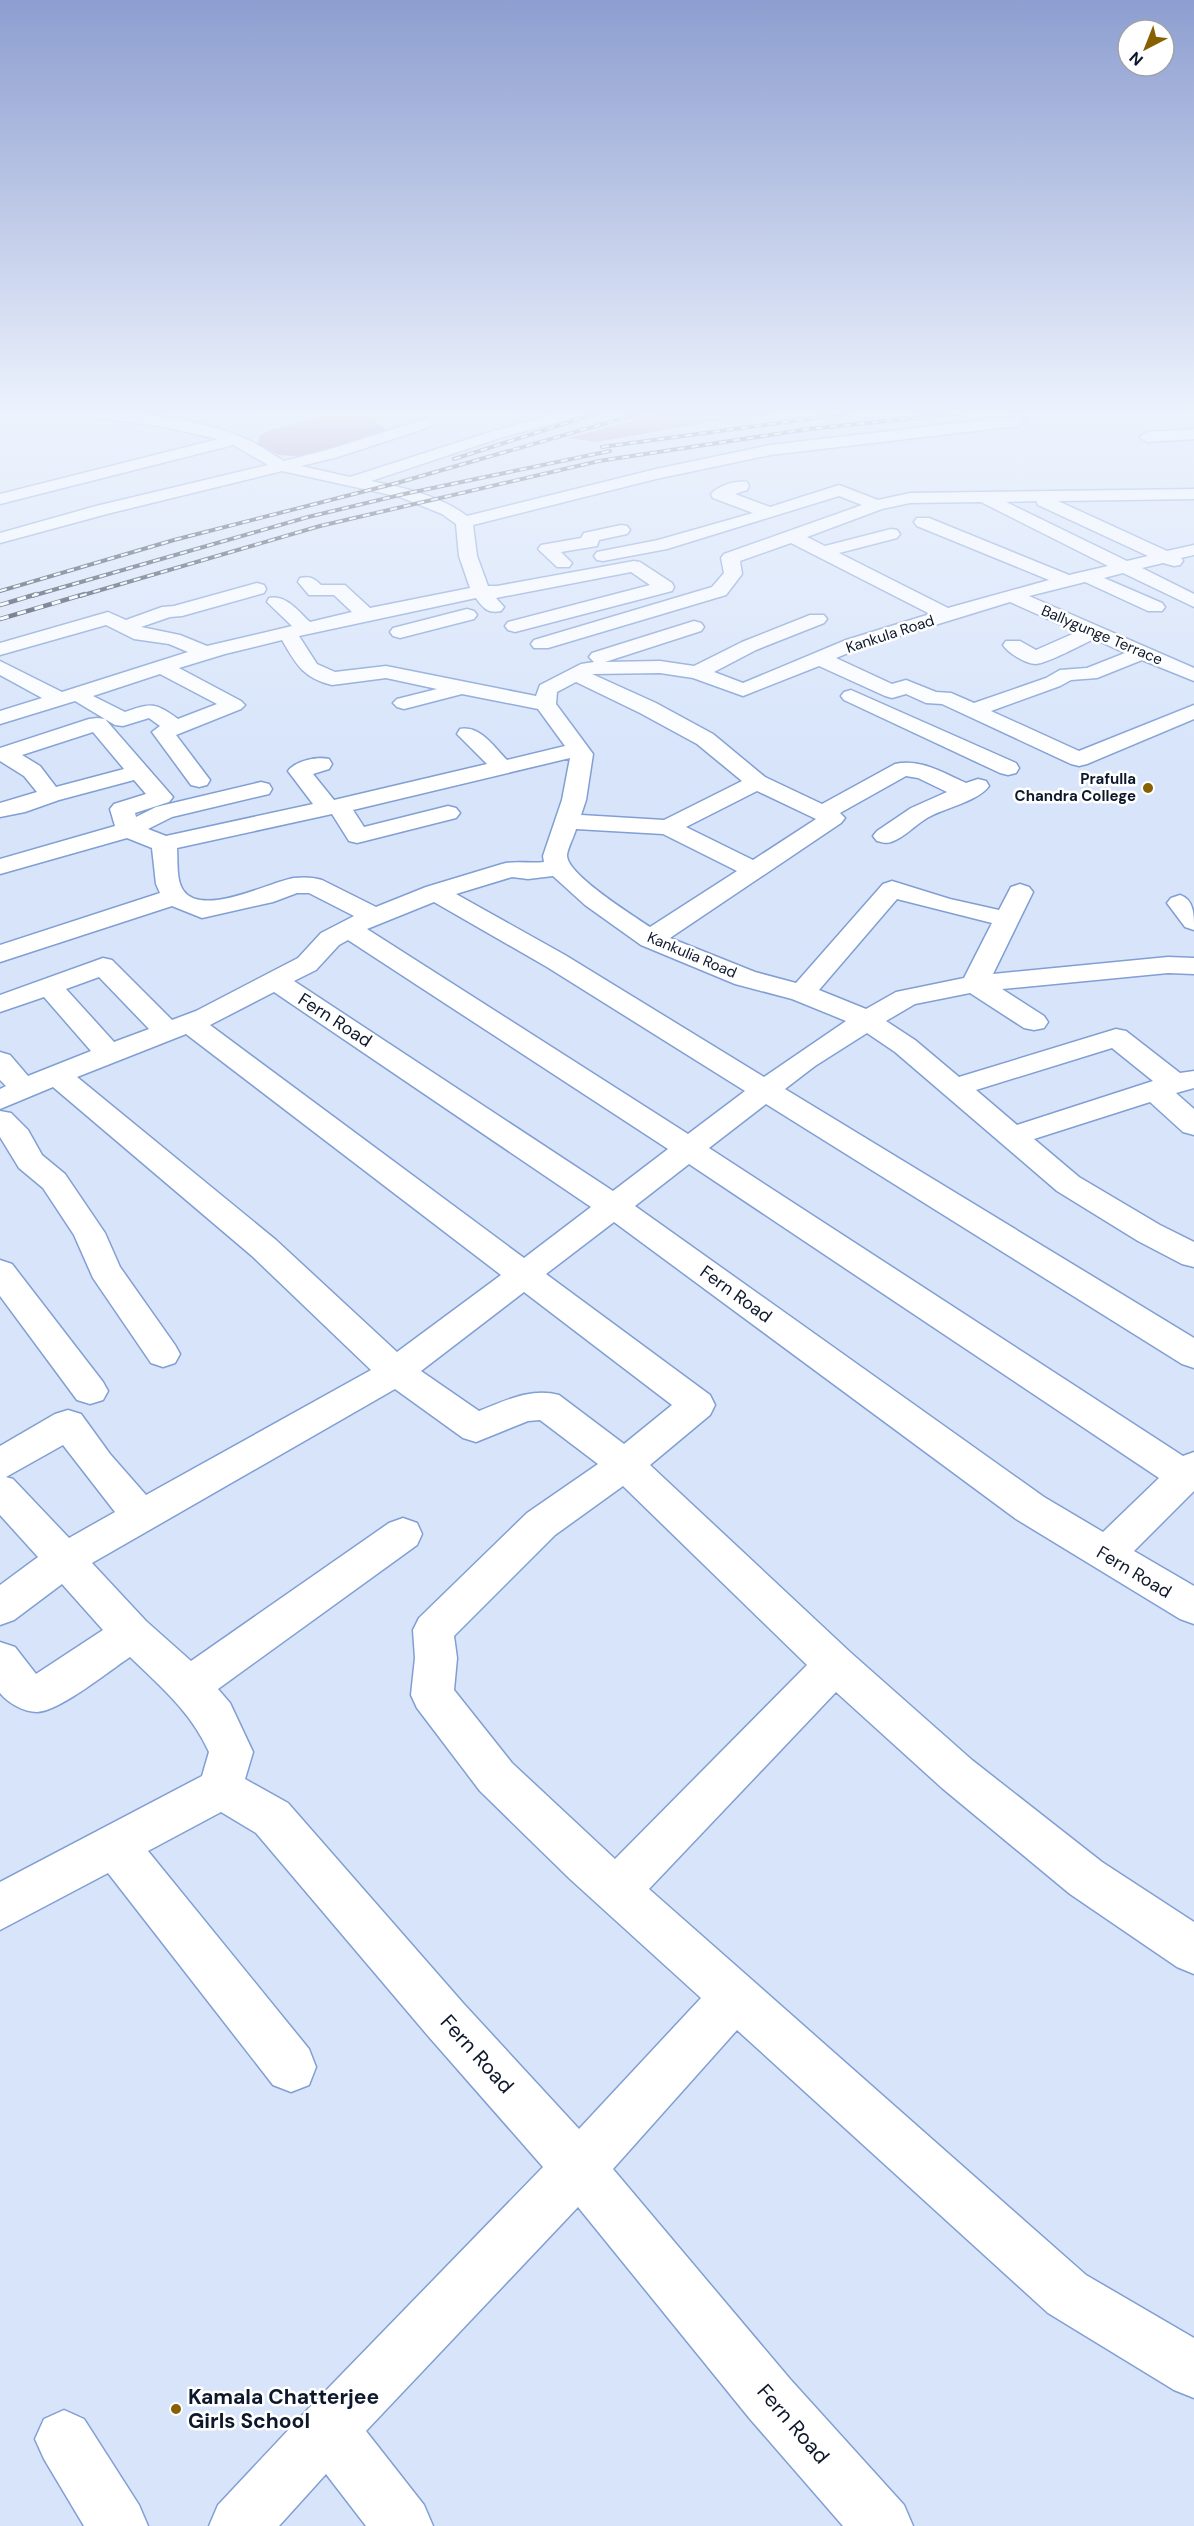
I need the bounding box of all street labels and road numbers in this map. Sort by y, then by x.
street label: Ballygunge Terrace [1038,600,1166,670]
street label: Kankula Road [843,610,937,658]
street label: Kankulia Road [644,927,740,983]
street label: Fern Road [294,987,376,1053]
street label: Fern Road [695,1260,777,1328]
street label: Fern Road [1092,1540,1176,1604]
street label: Fern Road [434,2009,520,2099]
street label: Fern Road [751,2378,835,2470]

